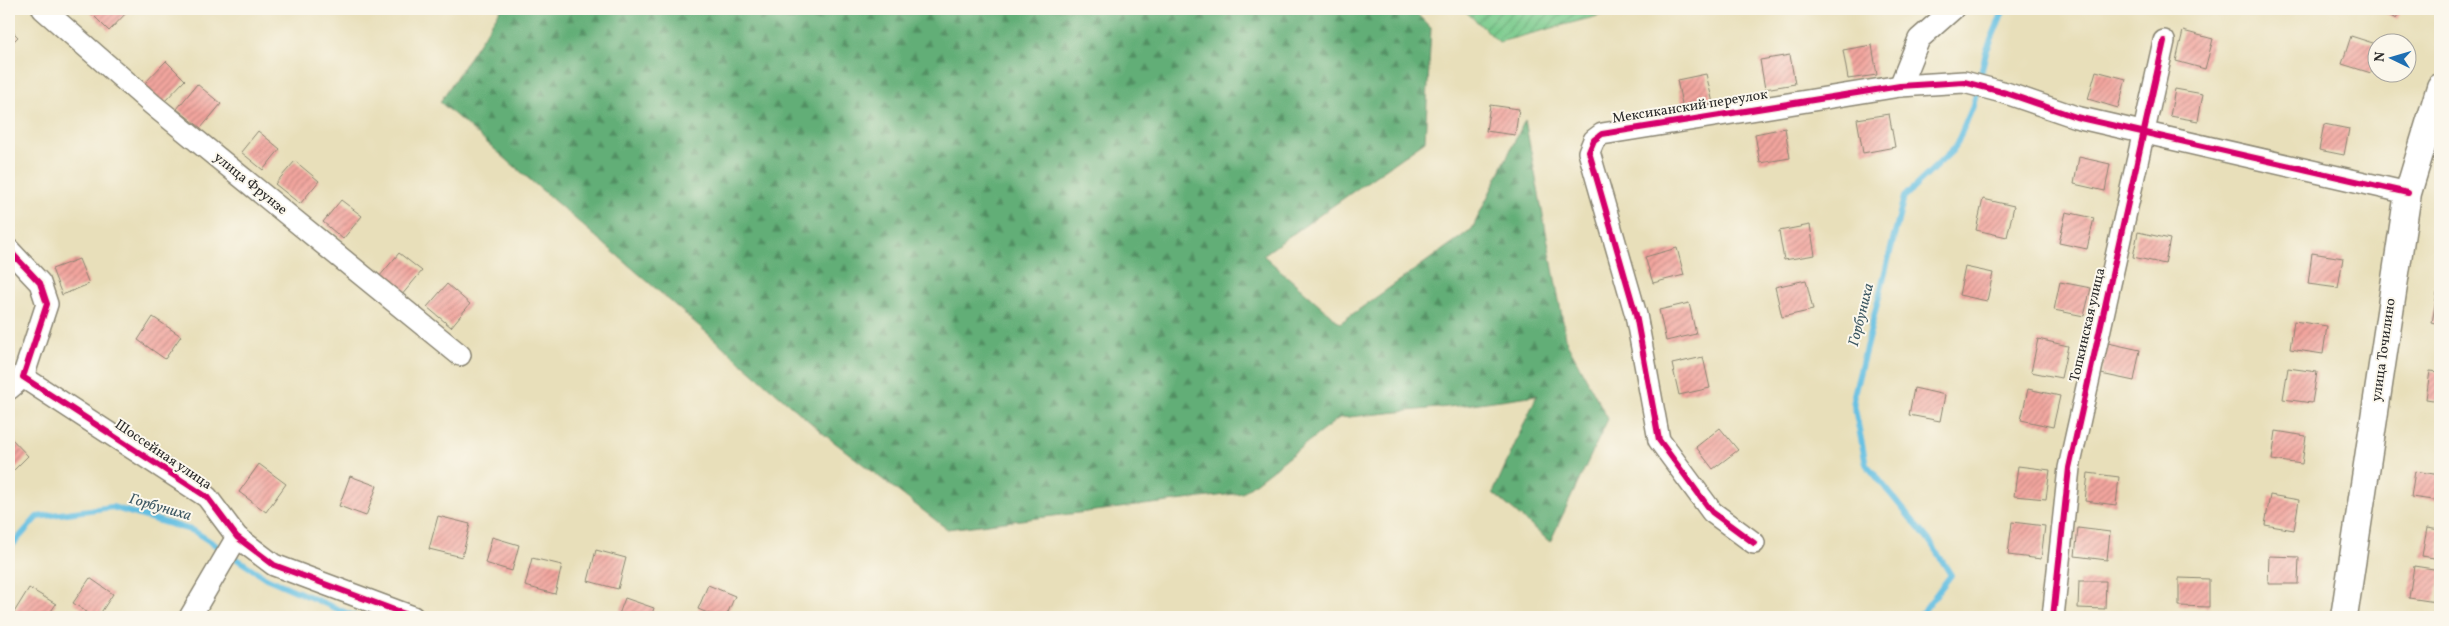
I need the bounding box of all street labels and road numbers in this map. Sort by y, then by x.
street label: Мексиканский переулок [1611,85,1770,129]
street label: улица Фрунзе [209,148,291,220]
street label: Топкинская улица [2066,266,2110,384]
street label: улица Точилино [2367,297,2401,403]
street label: Шоссейная улица [111,415,215,495]

